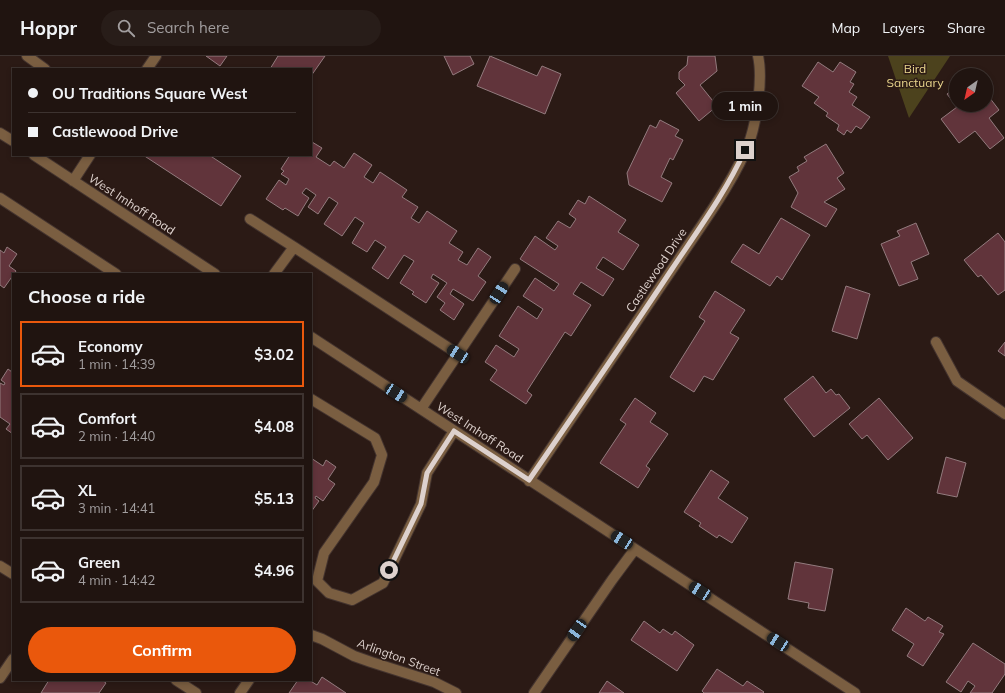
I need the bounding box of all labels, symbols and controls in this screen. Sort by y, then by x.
search box [101,10,381,46]
text: Hoppr [20,16,77,40]
icon: search [115,17,137,39]
text: Search here [147,18,229,37]
text: Map [831,19,860,37]
text: Layers [882,19,925,37]
text: Share [947,19,985,37]
park label: Bird Sanctuary [886,61,944,90]
north arrow [949,68,993,112]
map controls [949,68,993,112]
text: OU Traditions Square West [52,84,247,103]
callout: 1 min [712,92,778,120]
text: 1 min [728,98,762,114]
text: Castlewood Drive [52,122,178,141]
route end [736,141,754,159]
street label: West Imhoff Road [86,170,178,238]
street label: Castlewood Drive [622,225,690,315]
car [487,280,511,306]
text: Choose a ride [28,285,145,308]
icon: car [30,336,66,372]
text: Economy [78,337,143,356]
car [445,342,471,366]
text: $3.02 [254,345,294,364]
text: 1 min · 14:39 [78,356,155,372]
car [383,381,409,405]
street label: West Imhoff Road [434,398,526,466]
icon: car [30,408,66,444]
text: Comfort [78,409,136,428]
text: $4.08 [254,417,294,436]
text: 2 min · 14:40 [78,428,155,444]
icon: car [30,480,66,516]
text: XL [78,481,96,500]
text: $5.13 [254,489,294,508]
text: 3 min · 14:41 [78,500,155,516]
car [609,528,635,552]
icon: car [30,552,66,588]
text: Green [78,553,120,572]
text: $4.96 [254,561,294,580]
route start [380,561,398,579]
text: 4 min · 14:42 [78,572,155,588]
car [687,579,713,603]
car [565,617,589,643]
button: Confirm [28,627,296,673]
car [765,630,791,654]
street label: Arlington Street [355,635,443,679]

